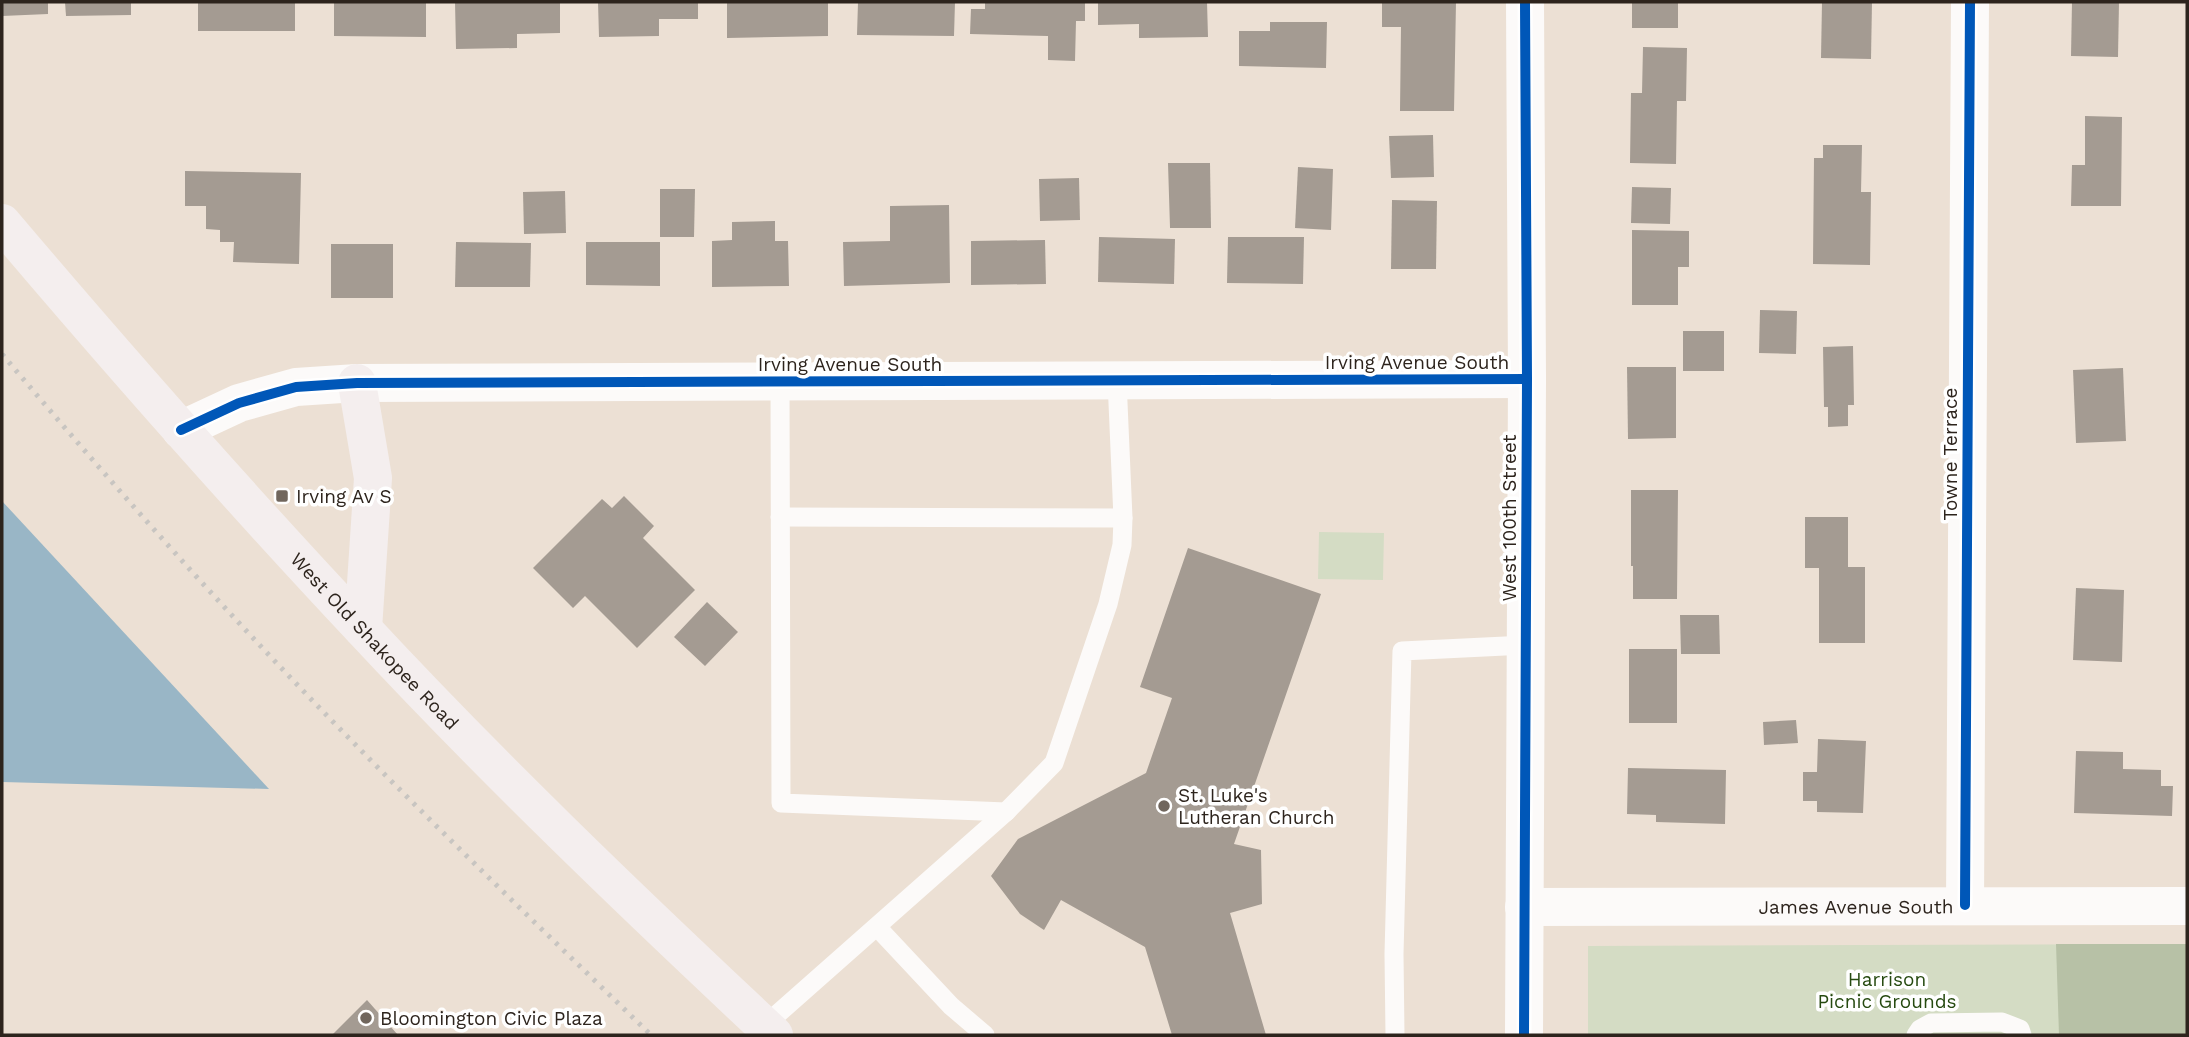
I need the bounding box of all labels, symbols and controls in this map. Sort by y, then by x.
street label: Irving Avenue South [1325,351,1509,374]
street label: Irving Avenue South [758,353,942,376]
street label: Towne Terrace [1939,387,1962,521]
street label: West 100th Street [1498,434,1521,602]
place label: Irving Av S [296,485,392,508]
marker: Irving Av S [274,488,290,504]
street label: West Old Shakopee Road [286,547,464,734]
place label: St. Luke's Lutheran Church [1178,784,1334,829]
marker: St. Luke's Lutheran Church [1156,798,1172,814]
street label: James Avenue South [1759,895,1953,918]
park label: Harrison Picnic Grounds [1817,968,1957,1013]
place label: Bloomington Civic Plaza [380,1007,603,1030]
marker: Bloomington Civic Plaza [358,1010,374,1026]

